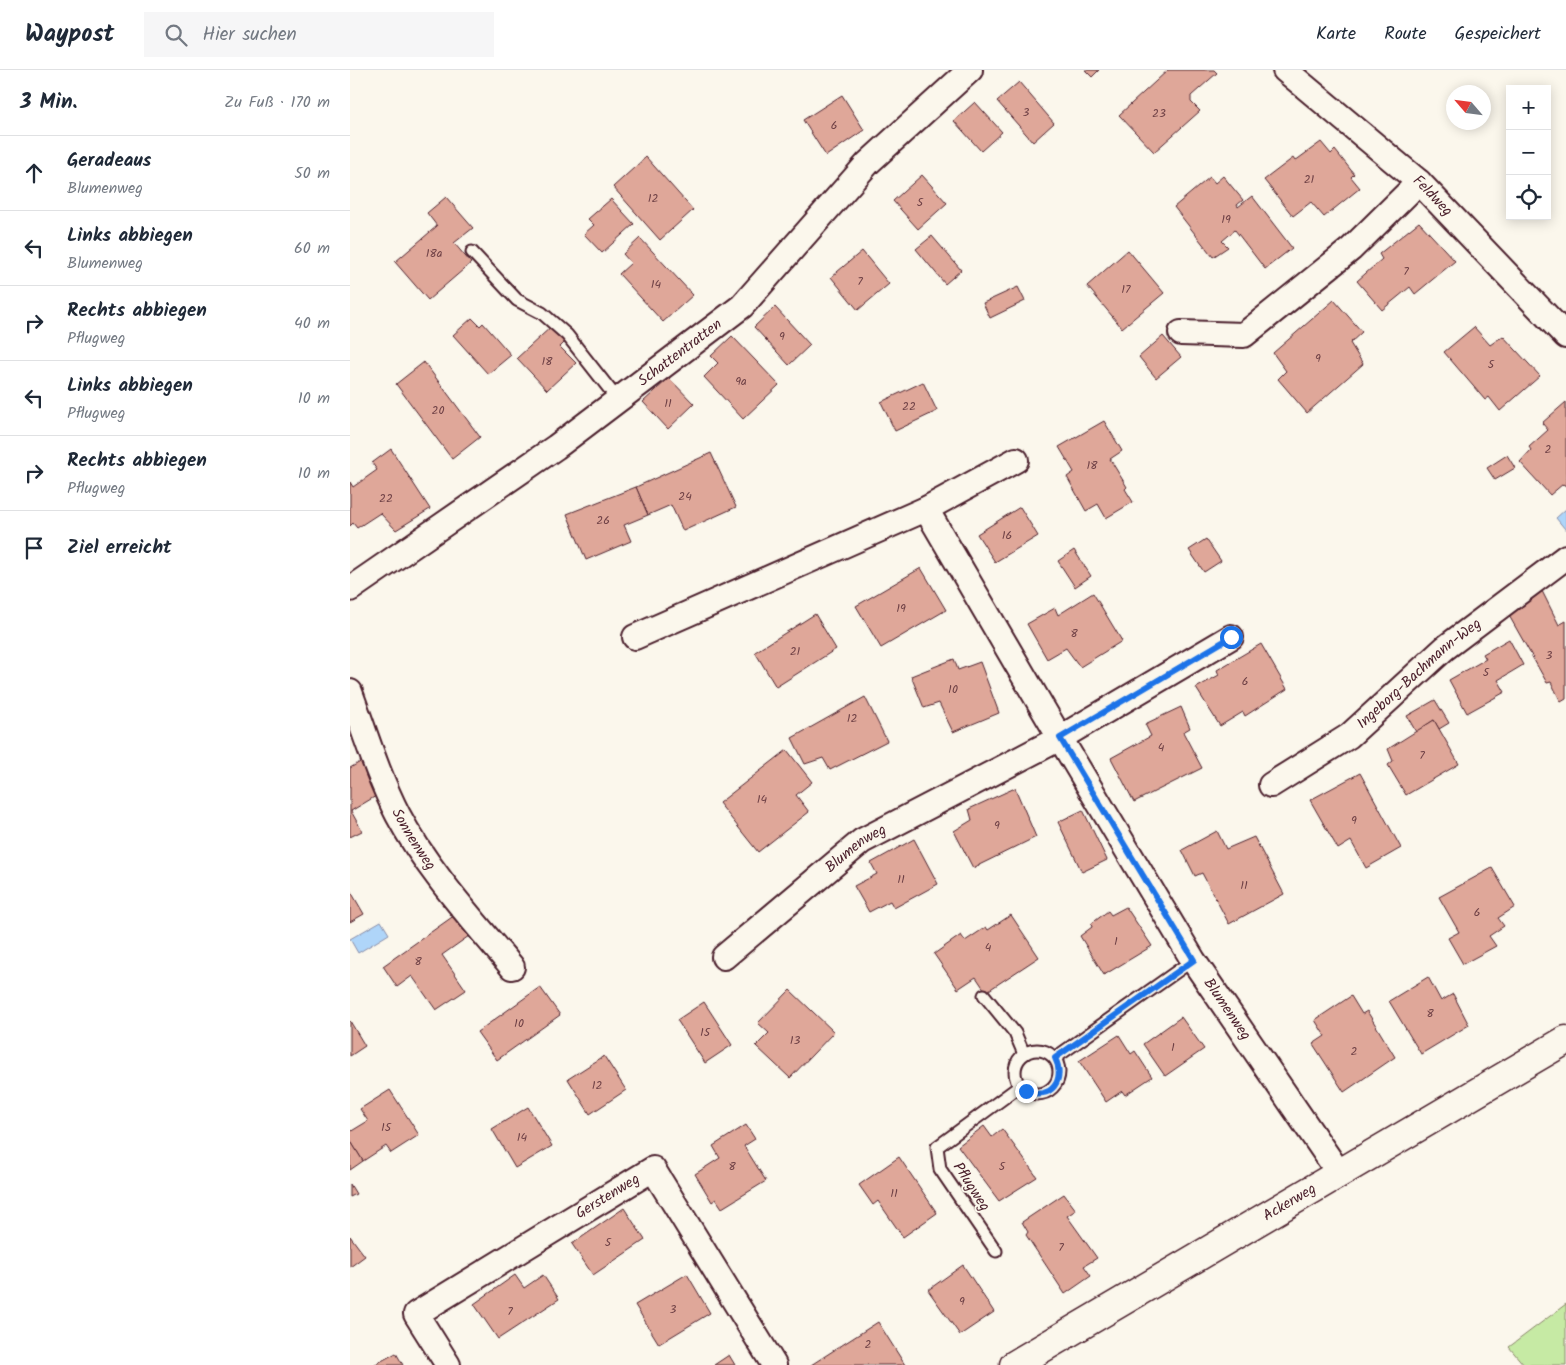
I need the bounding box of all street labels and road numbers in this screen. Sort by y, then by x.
street label: Feldweg [1407,169,1458,222]
street label: Schattentratten [633,313,727,393]
street label: Ingeborg-Bachmann-Weg [1351,612,1487,735]
street label: Sonnenweg [385,804,442,876]
street label: Blumenweg [820,818,891,879]
street label: Blumenweg [1197,973,1257,1046]
street label: Pflugweg [946,1158,996,1216]
street label: Gerstenweg [571,1168,645,1226]
street label: Ackerweg [1258,1177,1321,1228]

